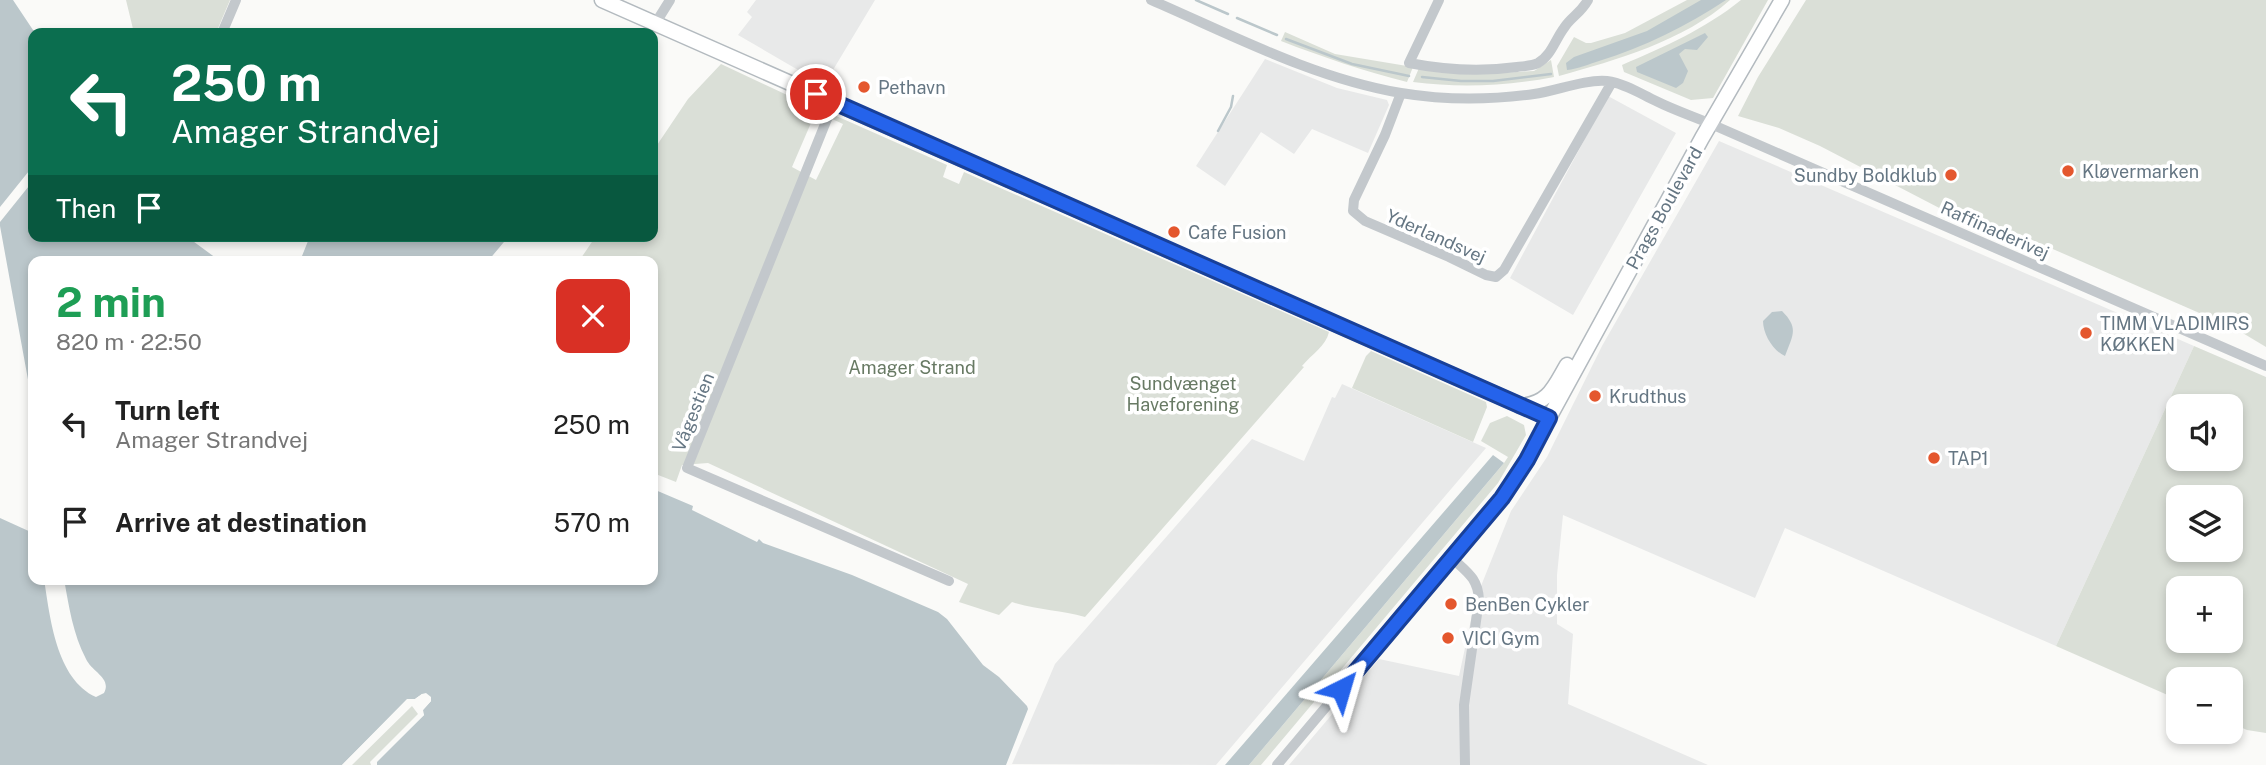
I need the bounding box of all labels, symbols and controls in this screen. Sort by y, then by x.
text: 250 m [171,54,322,112]
icon: left [56,56,147,147]
pin [786,64,846,124]
icon: arrive [797,75,835,113]
place label: Pethavn [878,77,946,98]
marker: Pethavn [856,79,872,95]
text: Amager Strandvej [171,113,440,150]
street label: Prags Boulevard [1622,143,1706,273]
place label: Kløvermarken [2082,161,2199,182]
marker: Kløvermarken [2060,163,2076,179]
place label: Sundby Boldklub [1794,165,1937,186]
marker: Sundby Boldklub [1943,167,1959,183]
icon: arrive [130,189,168,227]
text: Then [56,193,116,224]
street label: Raffinaderivej [1938,197,2052,263]
street label: Yderlandsvej [1383,205,1489,267]
place label: Cafe Fusion [1188,222,1286,243]
marker: Cafe Fusion [1166,224,1182,240]
text: 2 min [56,277,166,326]
button: close [556,279,630,353]
place label: TIMM VLADIMIRS KØKKEN [2100,313,2250,355]
marker: TIMM VLADIMIRS KØKKEN [2078,325,2094,341]
text: 820 m · 22:50 [56,328,202,355]
park label: Amager Strand [848,357,976,378]
street label: Vågestien [668,369,718,455]
park label: Sundvænget Haveforening [1127,373,1239,415]
place label: Krudthus [1609,386,1686,407]
marker: Krudthus [1587,388,1603,404]
map controls [2166,394,2243,744]
button: sound [2166,394,2243,471]
text: Turn left [115,395,220,426]
icon: left [56,405,94,443]
text: 250 m [553,409,630,440]
text: Amager Strandvej [115,426,308,453]
place label: TAP1 [1948,448,1989,469]
marker: TAP1 [1926,450,1942,466]
button: layers [2166,485,2243,562]
icon: arrive [56,503,94,541]
text: Arrive at destination [115,507,367,538]
text: 570 m [554,507,630,538]
button: + [2166,576,2243,653]
place label: BenBen Cykler [1465,594,1589,615]
marker: BenBen Cykler [1443,596,1459,612]
place label: VICI Gym [1462,628,1539,649]
marker: VICI Gym [1440,630,1456,646]
position arrow [1304,652,1378,726]
button: − [2166,667,2243,744]

